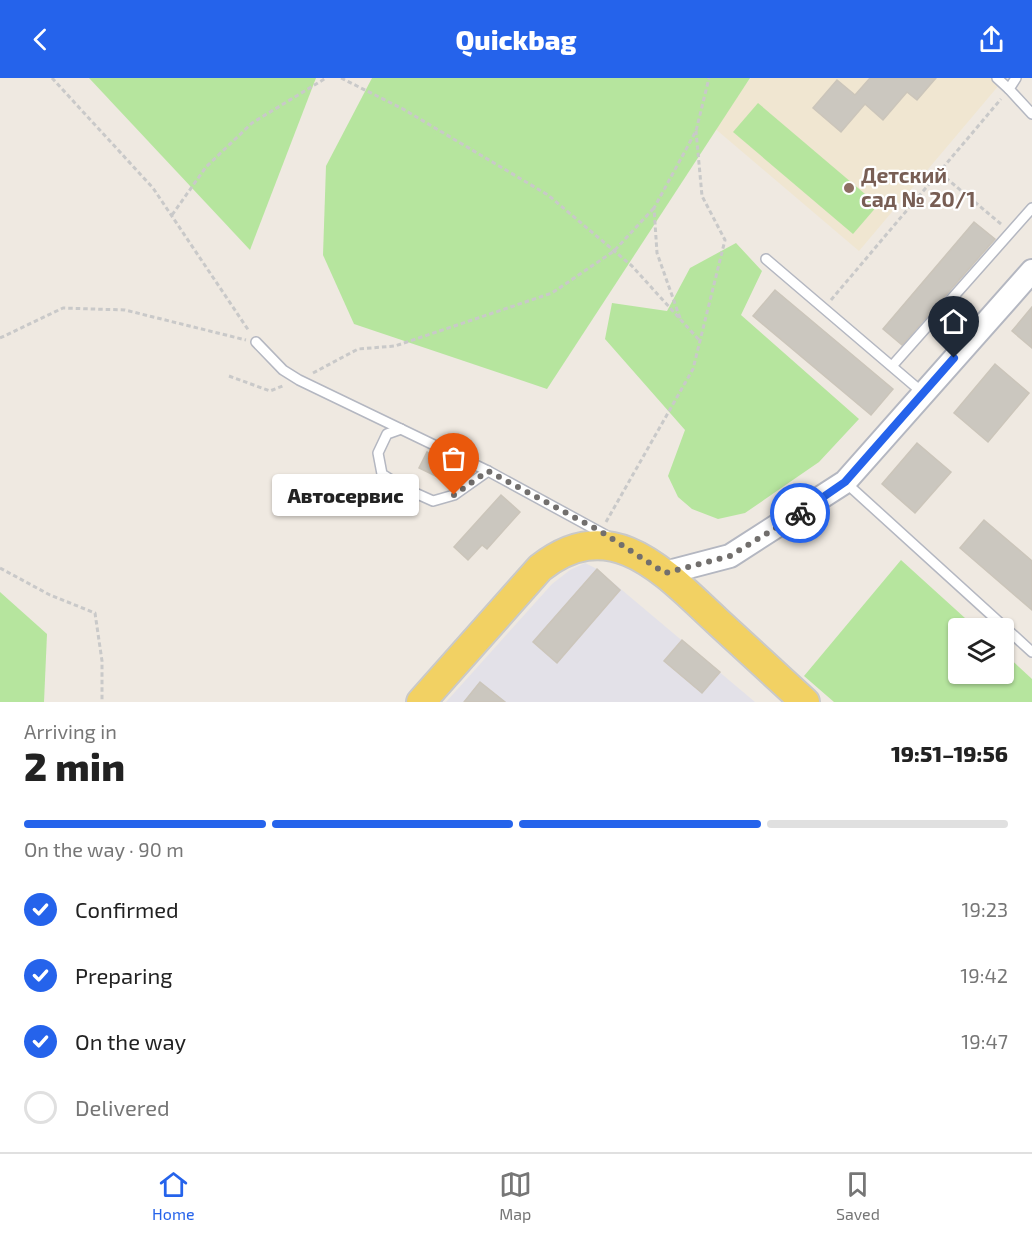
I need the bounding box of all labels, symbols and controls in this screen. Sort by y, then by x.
icon: back [24,23,57,56]
text: Quickbag [456,23,577,55]
icon: share [975,23,1008,56]
place label: Детский сад № 20/1 [861,162,975,211]
marker: Детский сад № 20/1 [842,181,856,195]
pin [928,296,979,358]
icon: home [937,305,970,338]
pin [428,433,479,495]
icon: bag [437,442,470,475]
callout: Автосервис [271,474,418,516]
text: Автосервис [287,483,404,507]
courier [770,483,830,543]
icon: bike [784,497,817,530]
map controls [948,618,1014,684]
button: layers [948,618,1014,684]
text: Arriving in [24,719,117,743]
text: 19:51–19:56 [891,740,1008,766]
text: 2 min [24,742,125,789]
text: On the way · 90 m [24,837,184,861]
icon: check [24,893,57,926]
text: Confirmed [75,896,179,922]
text: 19:23 [962,897,1008,921]
icon: check [24,959,57,992]
text: Preparing [75,962,173,988]
text: 19:42 [960,963,1008,987]
icon: check [24,1025,57,1058]
text: On the way [75,1028,186,1054]
text: 19:47 [961,1029,1008,1053]
text: Delivered [75,1094,170,1120]
tab: Home [152,1168,195,1223]
tab: Map [499,1168,532,1223]
tab: Saved [836,1168,880,1223]

